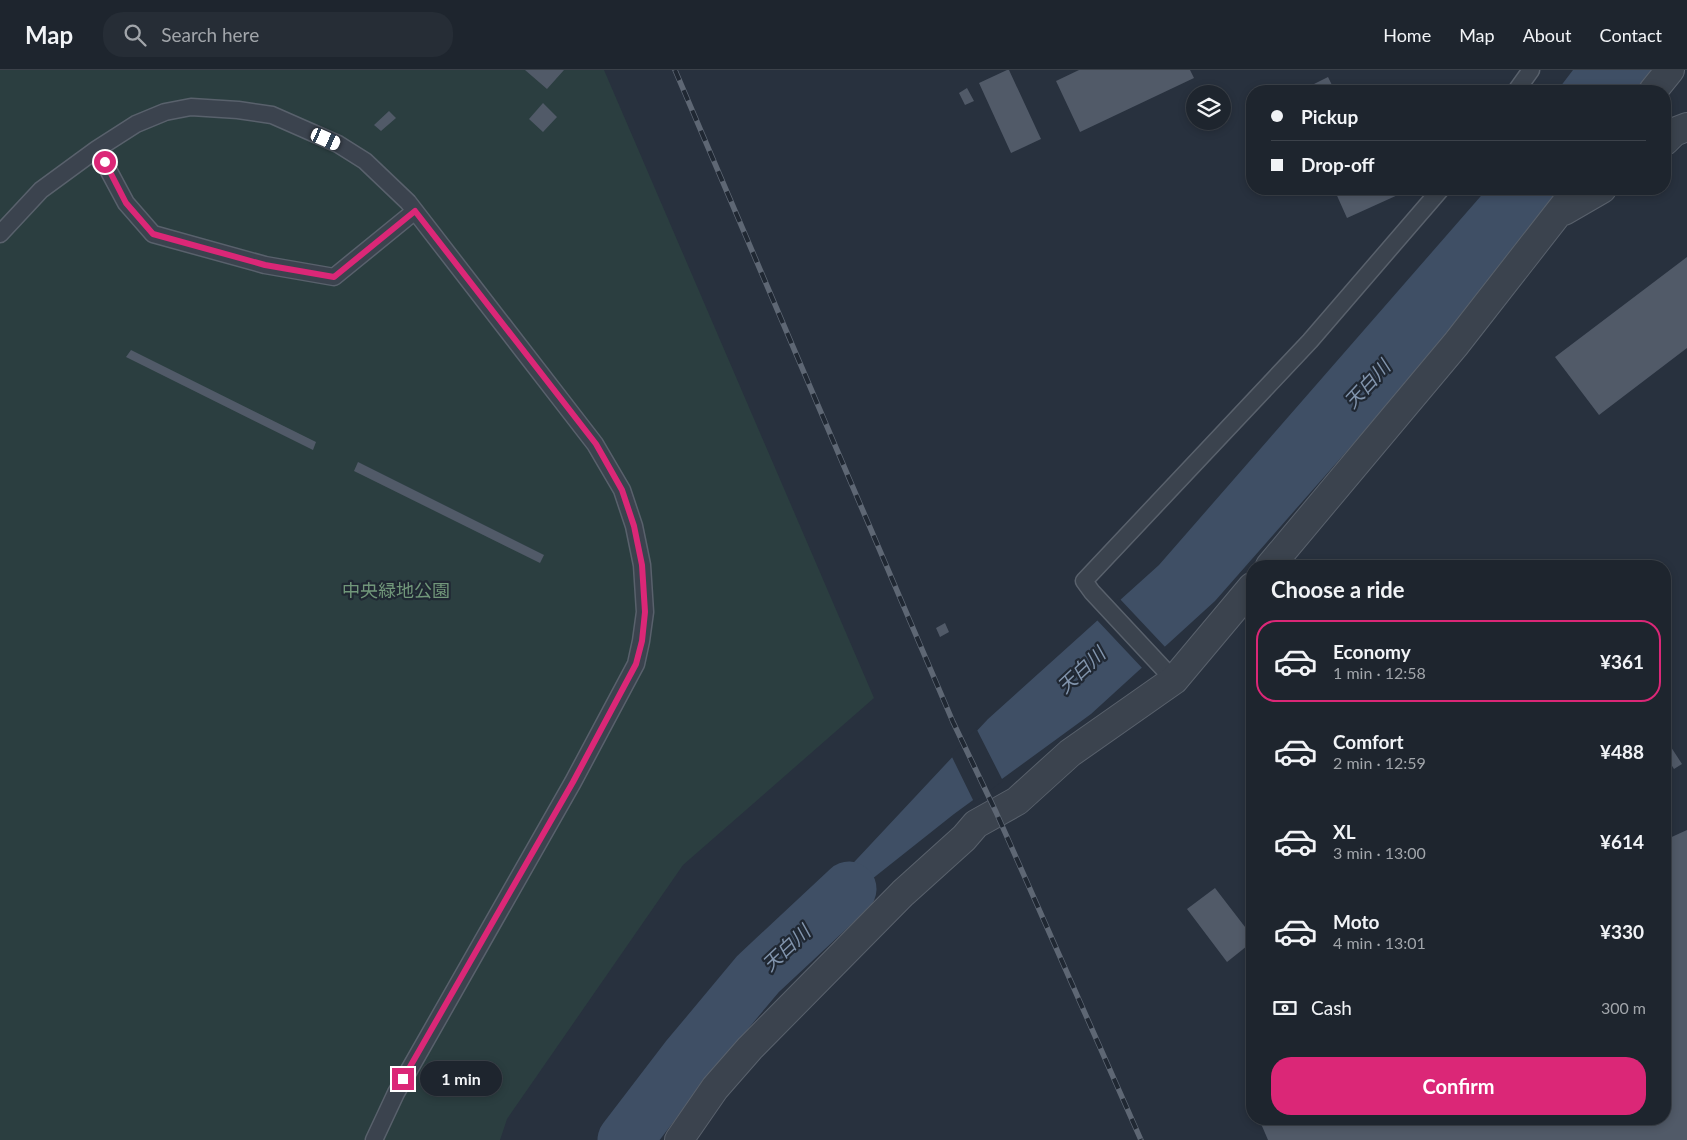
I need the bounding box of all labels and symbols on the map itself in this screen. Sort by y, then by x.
car [309,126,342,152]
route start [94,151,116,173]
water label: 天白川 [1339,354,1396,412]
park label: 中央緑地公園 [342,579,450,601]
water label: 天白川 [1052,640,1111,697]
water label: 天白川 [757,918,816,975]
callout: 1 min [420,1062,503,1096]
route end [392,1068,414,1090]

